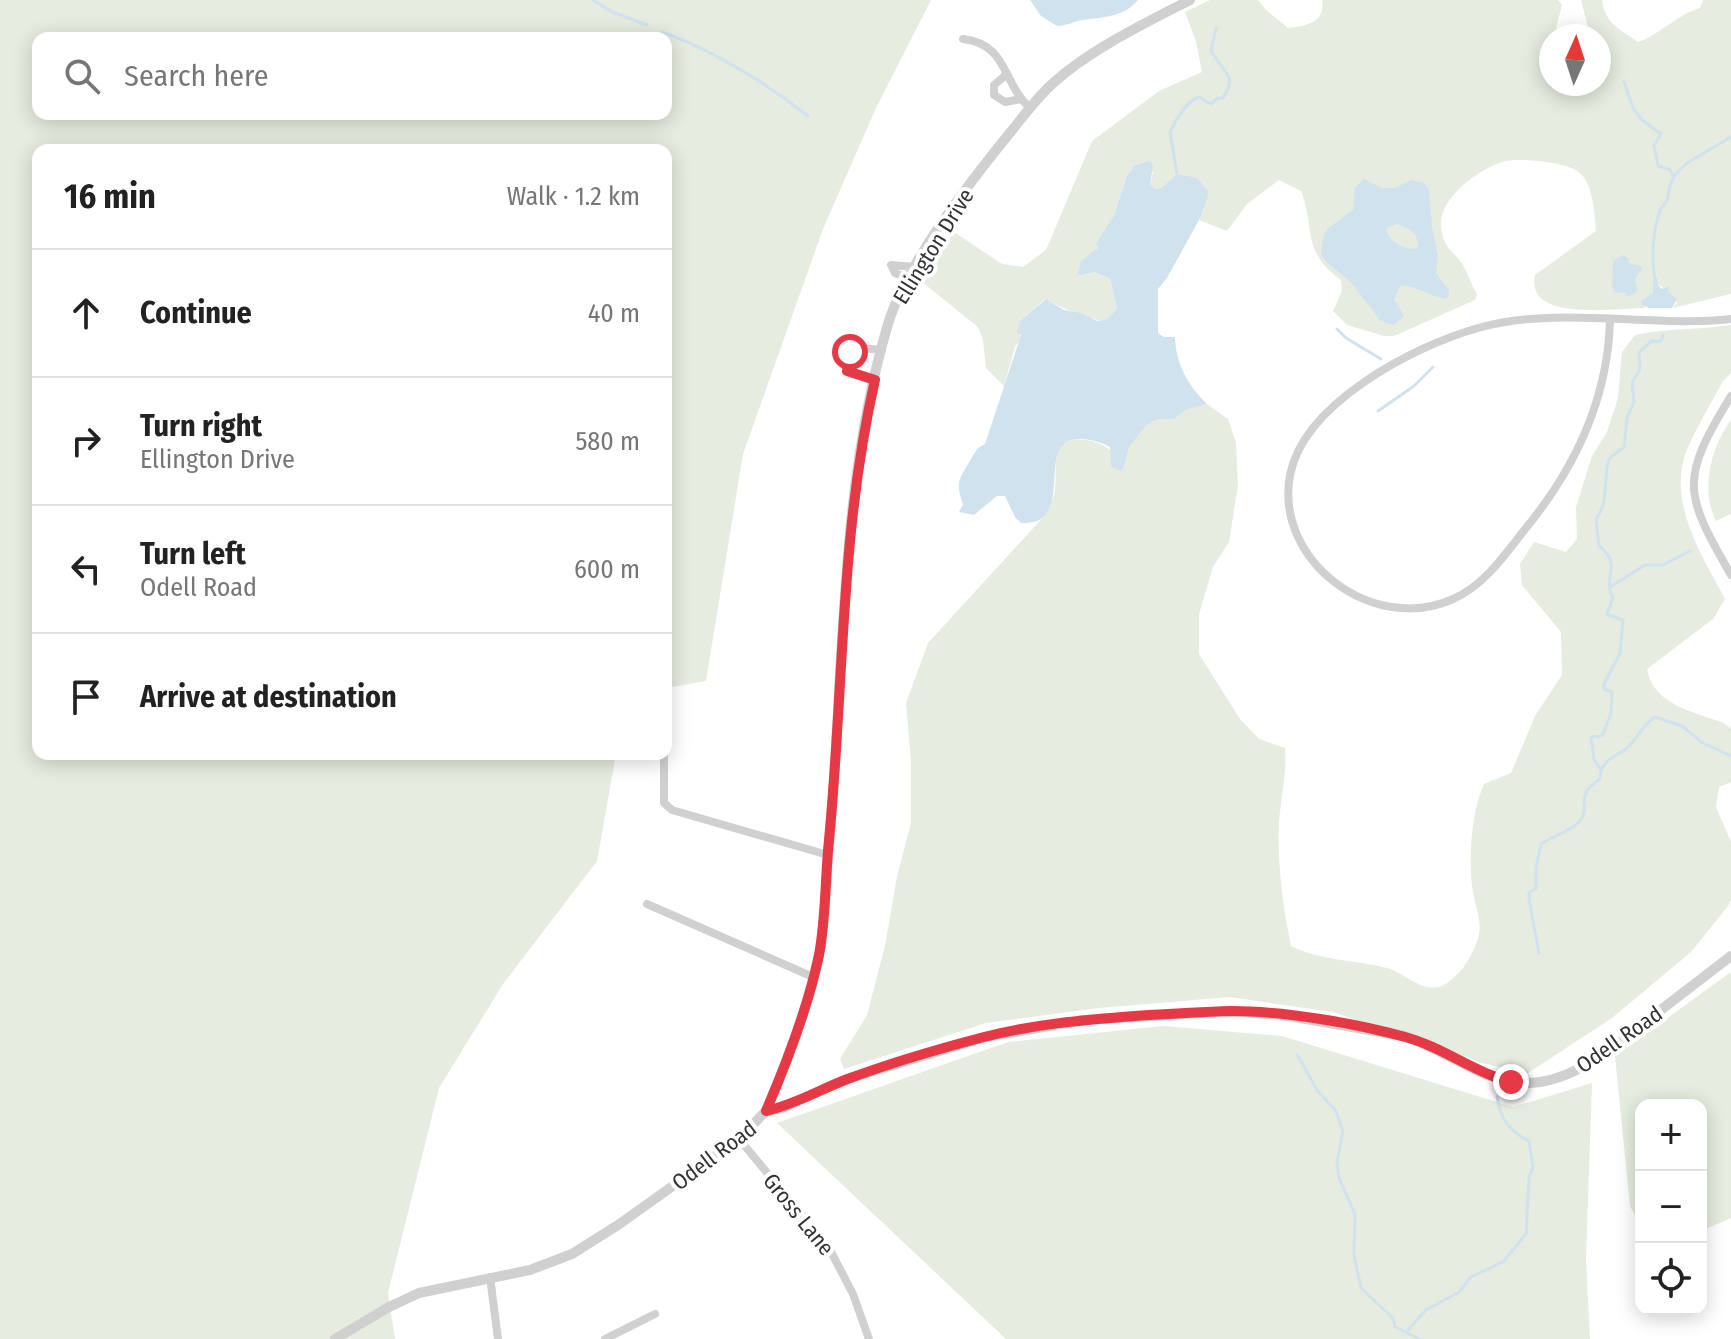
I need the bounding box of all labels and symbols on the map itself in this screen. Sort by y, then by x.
north arrow [1539,24,1611,96]
street label: Ellington Drive [887,184,980,309]
route start [832,334,868,370]
street label: Odell Road [1571,1000,1668,1079]
route end [1493,1064,1529,1100]
street label: Odell Road [667,1115,762,1196]
street label: Gross Lane [757,1168,840,1261]

